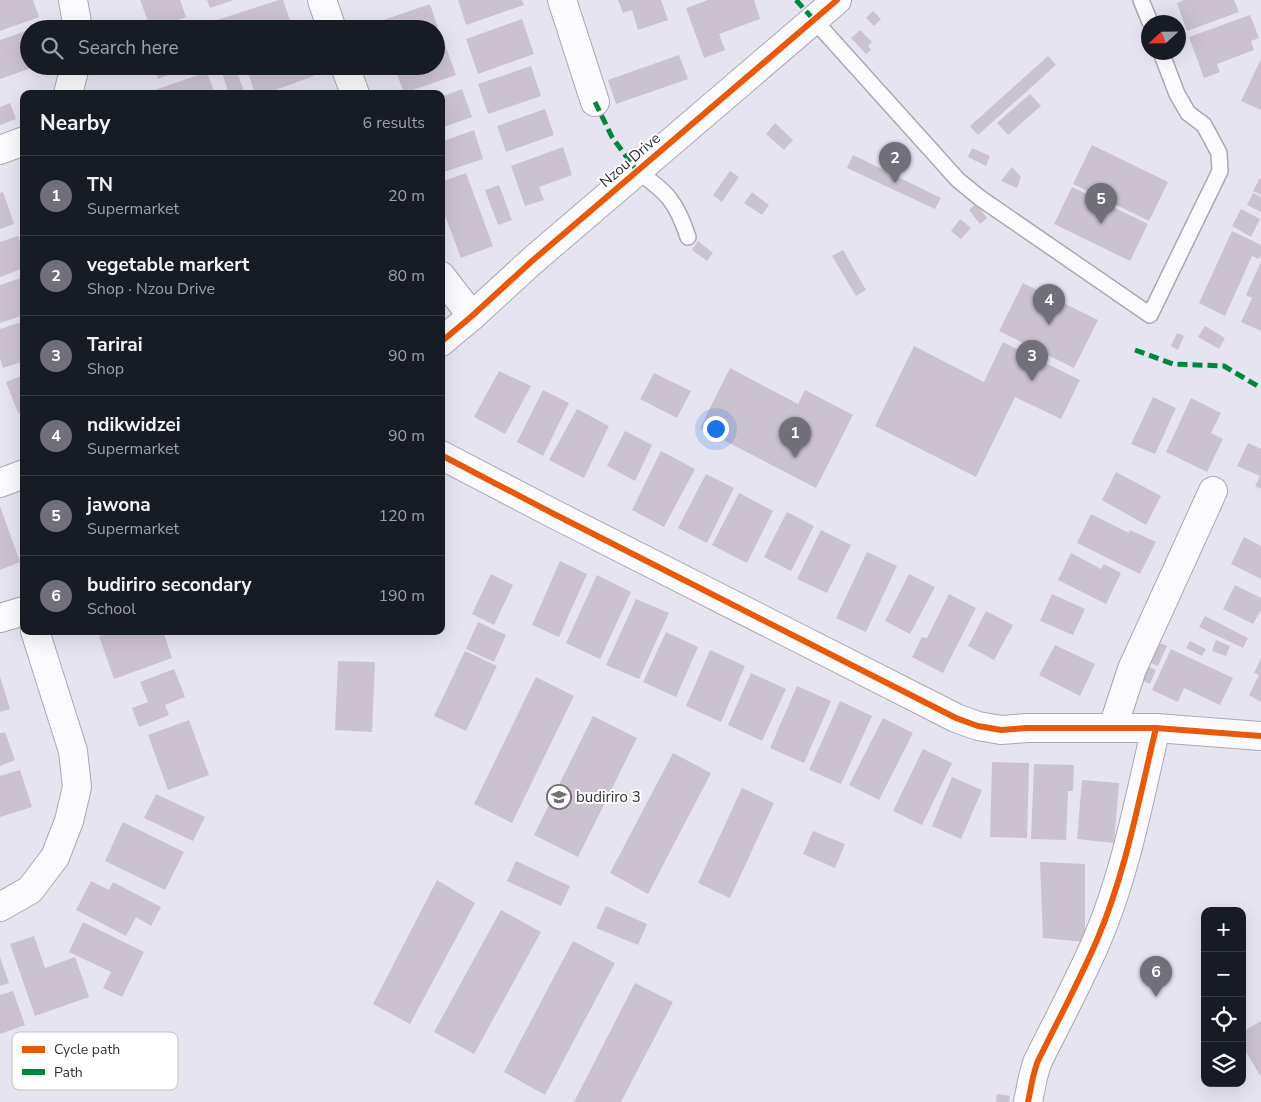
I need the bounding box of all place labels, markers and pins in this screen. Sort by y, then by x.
pin: 2 [879,142,911,183]
pin: 5 [1085,183,1117,224]
pin: 4 [1033,284,1065,325]
pin: 3 [1016,340,1048,381]
pin: 1 [779,417,811,458]
school or university icon: budiriro 3 [546,784,572,810]
place label: budiriro 3 [576,787,641,807]
pin: 6 [1140,956,1172,997]

